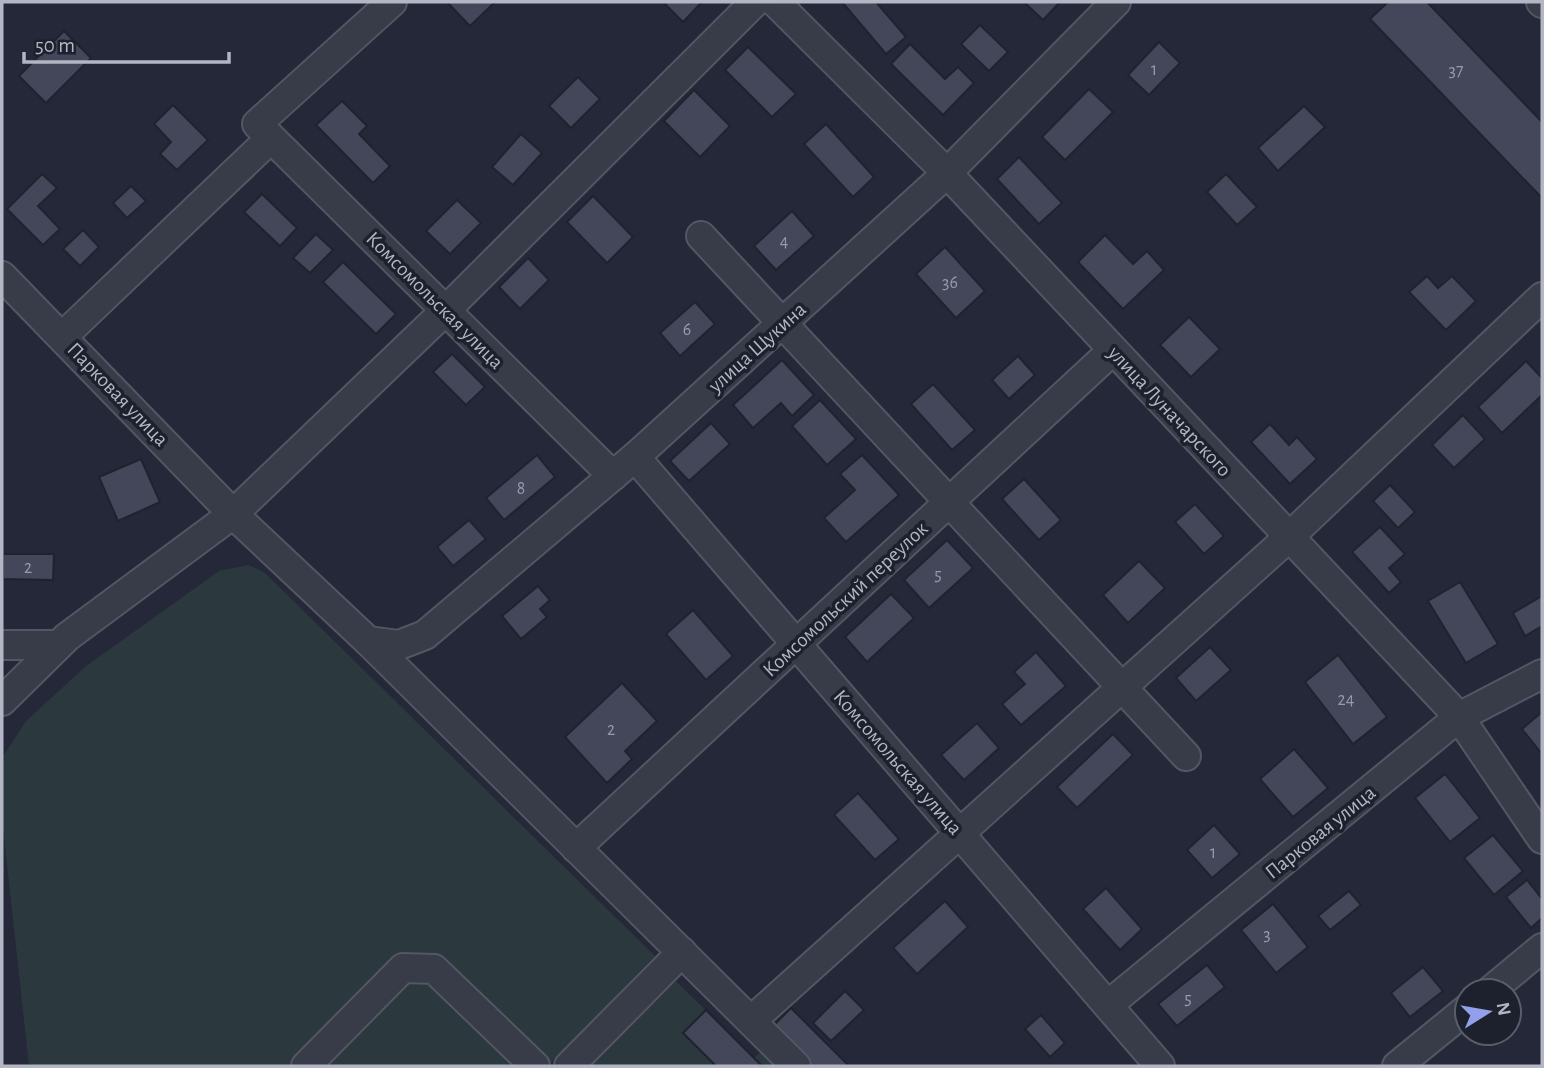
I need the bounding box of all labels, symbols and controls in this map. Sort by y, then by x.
scale bar [24,21,229,65]
text: 50 m [35,35,75,56]
house number: 1 [1151,61,1157,79]
house number: 37 [1449,62,1463,80]
street label: Комсомольская улица [362,228,508,373]
house number: 4 [780,233,789,251]
house number: 36 [942,274,958,292]
street label: улица Щукина [704,298,810,397]
house number: 6 [683,321,691,339]
street label: Парковая улица [63,338,172,451]
street label: улица Луначарского [1103,341,1235,481]
house number: 8 [517,480,525,498]
street label: Комсомольский переулок [759,518,932,681]
house number: 2 [24,559,32,577]
house number: 5 [934,566,942,584]
street label: Комсомольская улица [829,686,966,839]
house number: 24 [1338,691,1355,709]
house number: 2 [607,721,615,739]
street label: Парковая улица [1261,781,1380,883]
house number: 1 [1210,844,1216,862]
house number: 3 [1263,926,1271,944]
north arrow [1453,977,1523,1047]
house number: 5 [1184,990,1192,1008]
text: N [1493,1001,1514,1017]

